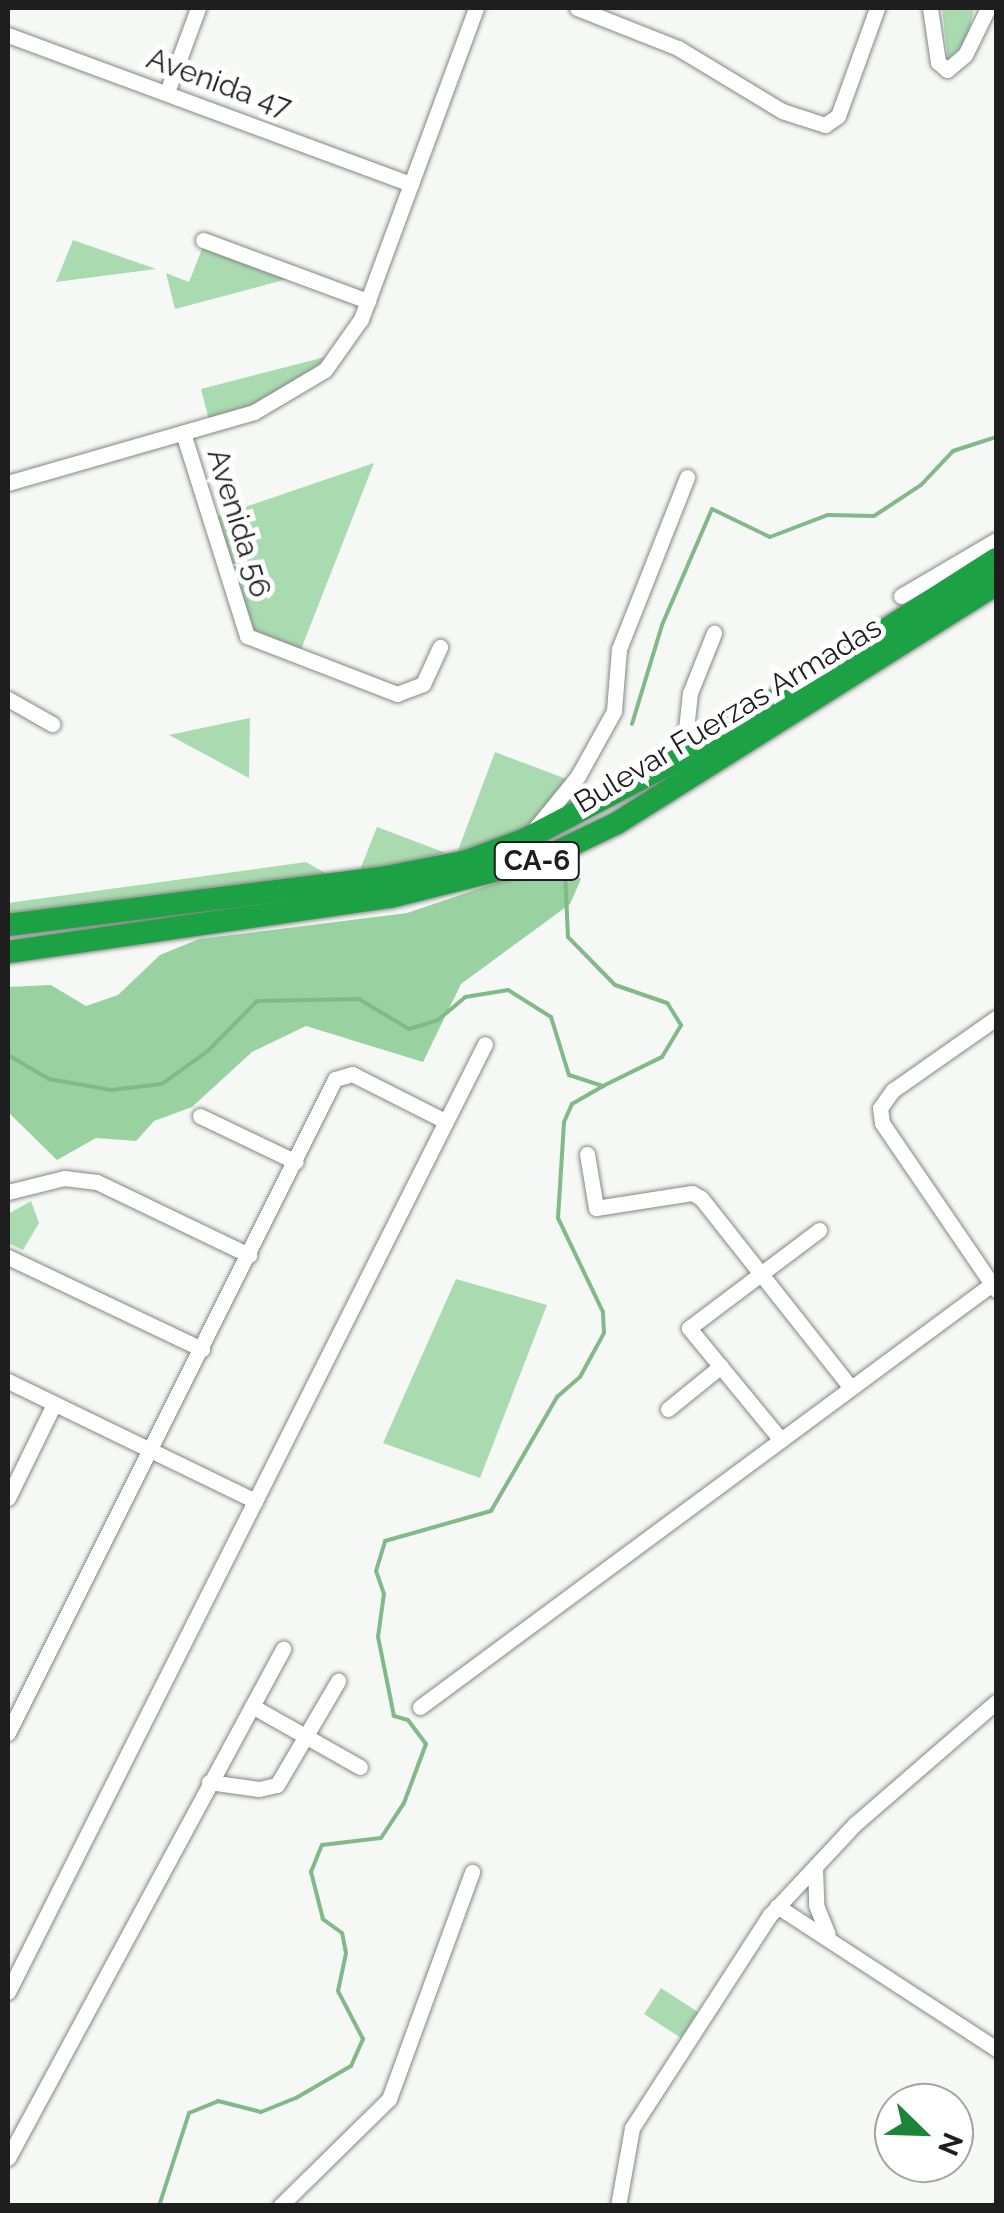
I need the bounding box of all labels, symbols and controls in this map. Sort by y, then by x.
street label: Avenida 47 [142,40,296,126]
street label: Avenida 56 [199,444,279,602]
street label: Bulevar Fuerzas Armadas [567,609,889,821]
road number: CA-6 [492,838,582,884]
north arrow [874,2083,974,2183]
text: N [931,2128,970,2160]

